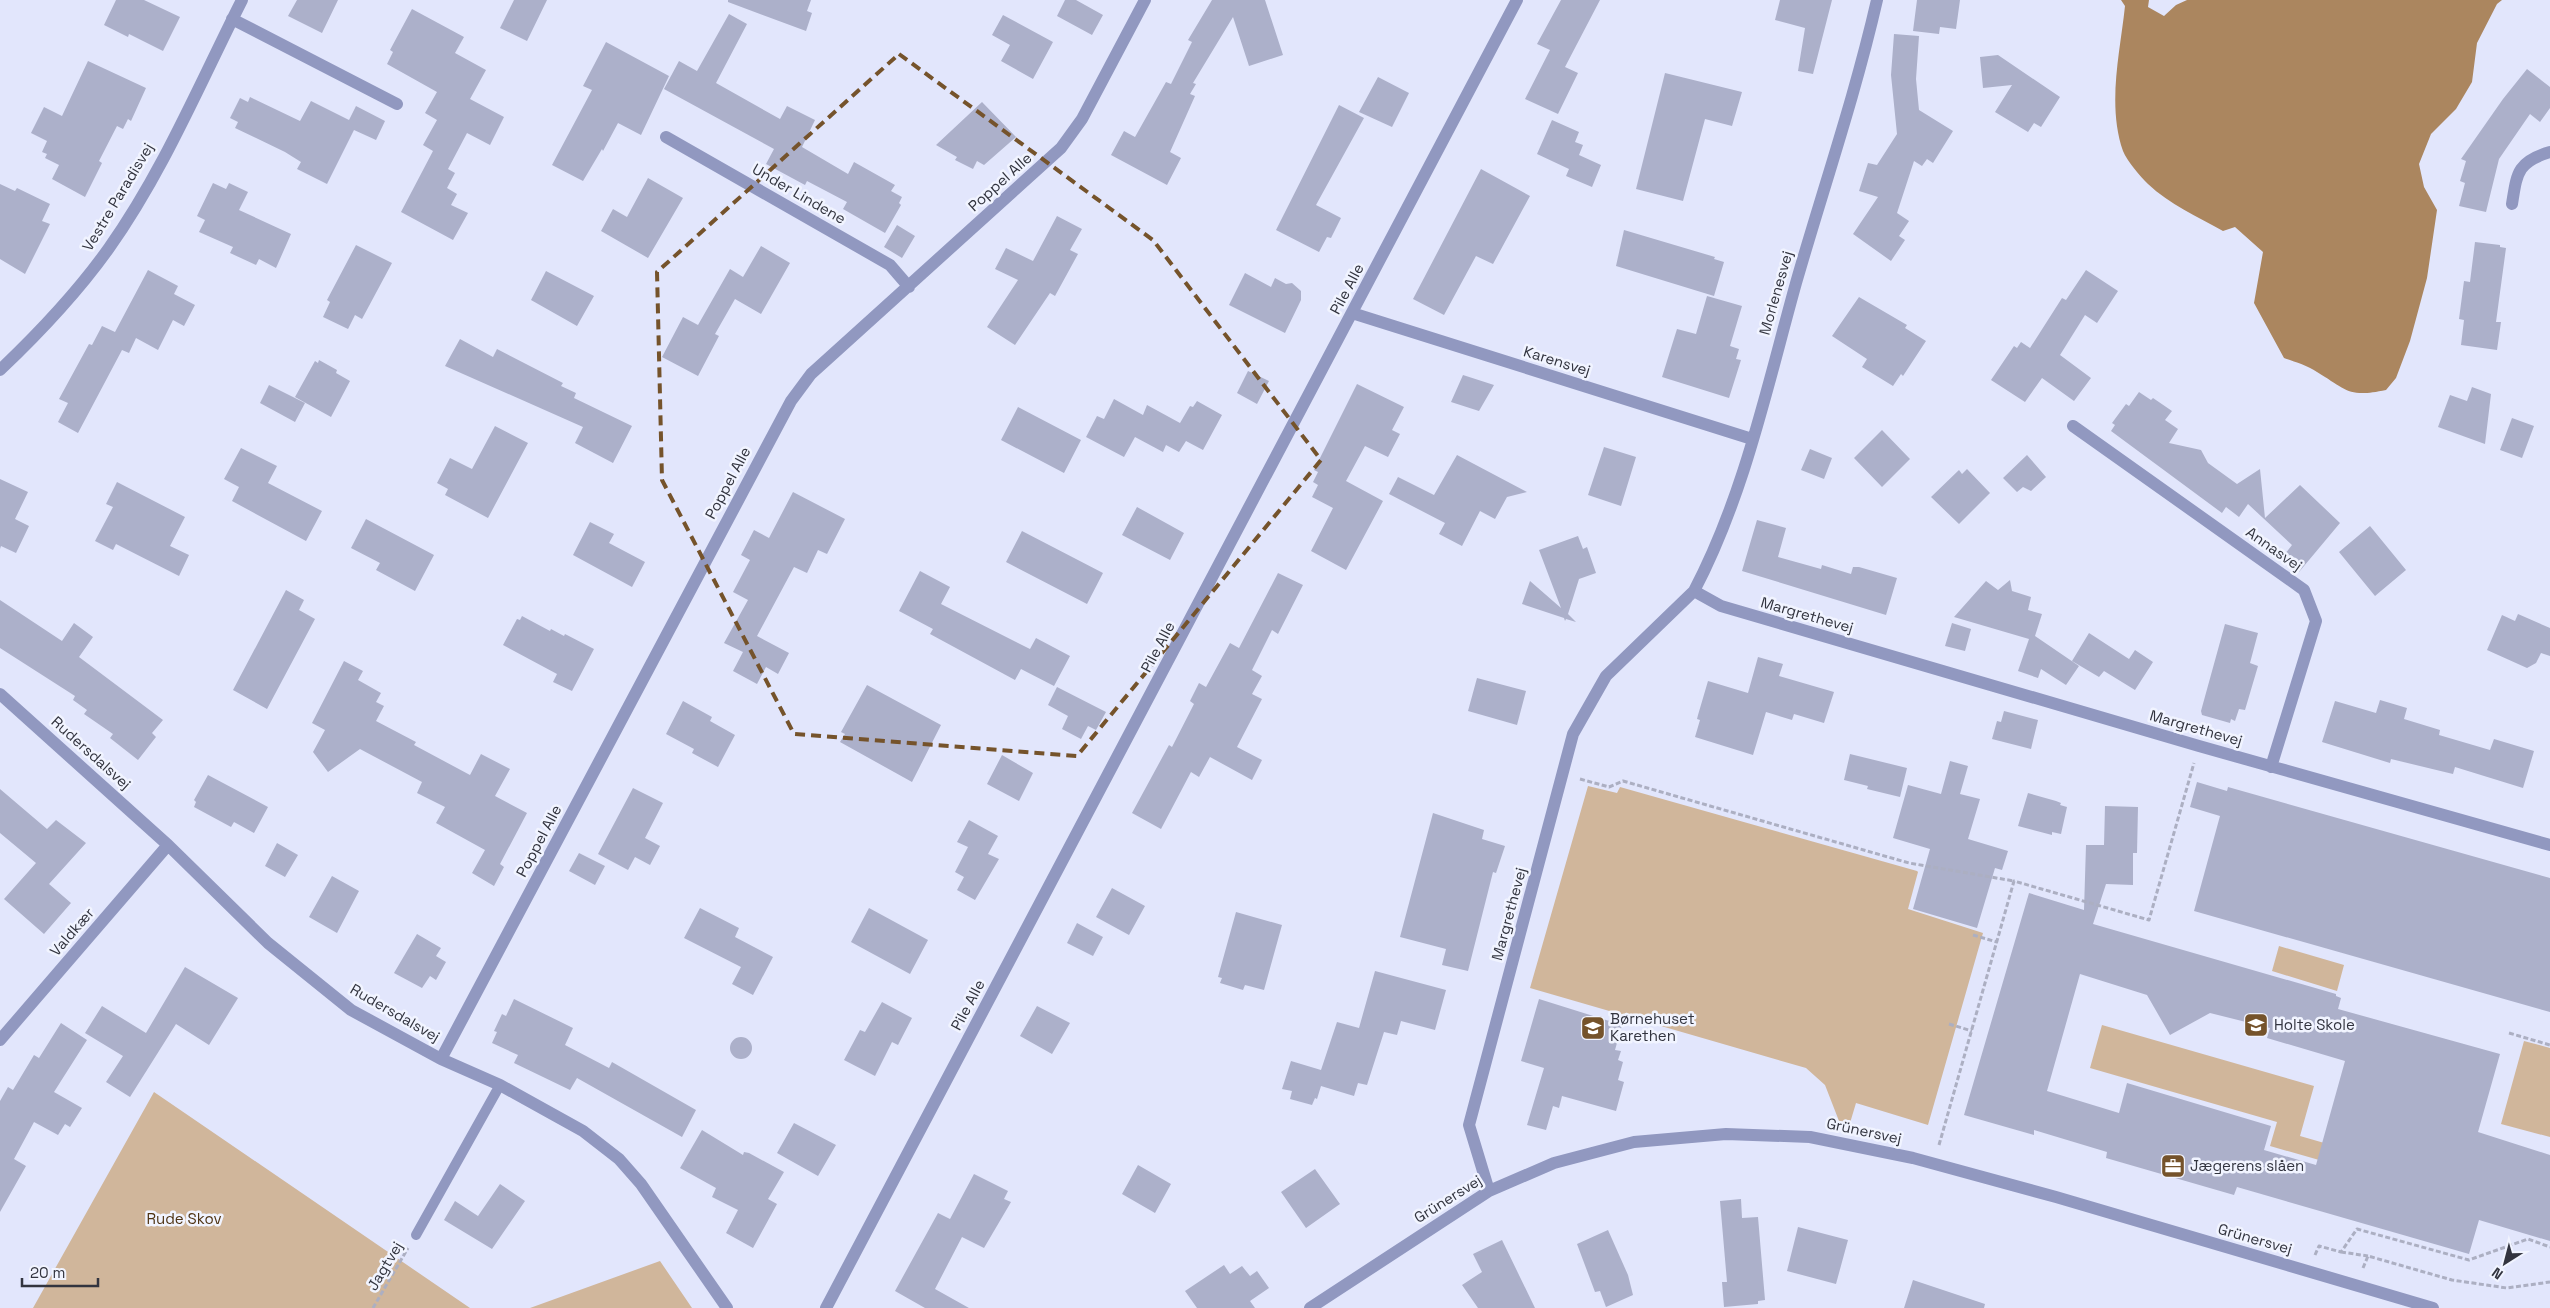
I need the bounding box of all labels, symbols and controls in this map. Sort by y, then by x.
street label: Vestre Paradisvej [78,139,157,254]
street label: Poppel Alle [964,148,1036,215]
street label: Under Lindene [749,159,850,228]
street label: Morlenesvej [1754,249,1797,337]
street label: Pile Alle [1325,260,1368,317]
street label: Karensvej [1521,341,1593,380]
street label: Poppel Alle [701,443,755,522]
street label: Annasvej [2242,522,2306,575]
street label: Margrethevej [1759,592,1856,637]
street label: Pile Alle [1136,618,1179,675]
street label: Margrethevej [2148,705,2245,750]
street label: Rudersdalsvej [48,712,135,793]
street label: Poppel Alle [512,801,566,880]
street label: Margrethevej [1487,865,1530,963]
street label: Valdkær [45,903,98,960]
street label: Pile Alle [946,976,989,1033]
street label: Rudersdalsvej [347,979,444,1046]
place label: Børnehuset Karethen [1610,1009,1695,1045]
school or university icon: Holte Skole [2243,1012,2269,1038]
school or university icon: Børnehuset Karethen [1580,1015,1606,1041]
place label: Holte Skole [2274,1015,2355,1034]
street label: Grünersvej [1825,1113,1903,1148]
office icon: Jægerens slåen [2160,1153,2186,1179]
place label: Jægerens slåen [2190,1156,2304,1175]
street label: Grünersvej [1410,1170,1485,1227]
park label: Rude Skov [147,1209,221,1228]
street label: Grünersvej [2216,1219,2294,1258]
street label: Jagtvej [363,1238,407,1294]
north arrow [2480,1238,2530,1288]
scale bar [22,1256,99,1288]
text: 20 m [30,1263,65,1282]
text: N [2488,1263,2506,1284]

